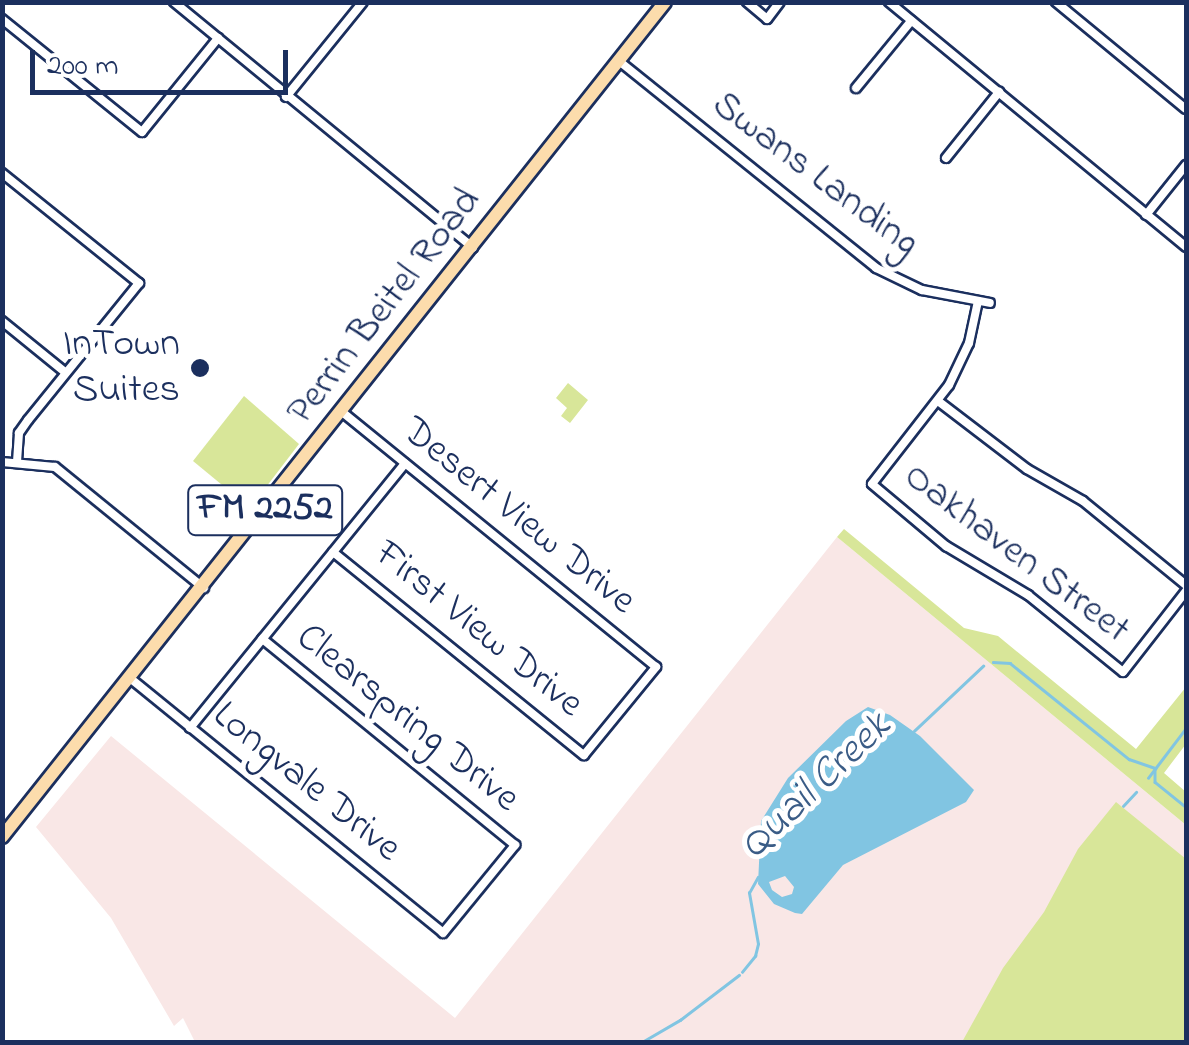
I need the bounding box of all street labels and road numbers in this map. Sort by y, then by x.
street label: Swans Landing [702,81,928,269]
street label: Perrin Beitel Road [278,179,492,435]
street label: Desert View Drive [391,408,645,626]
street label: Oakhaven Street [893,453,1139,655]
road number: FM 2252 [185,477,345,543]
street label: First View Drive [364,531,592,729]
street label: Clearspring Drive [286,614,528,824]
street label: Longvale Drive [202,692,410,874]

